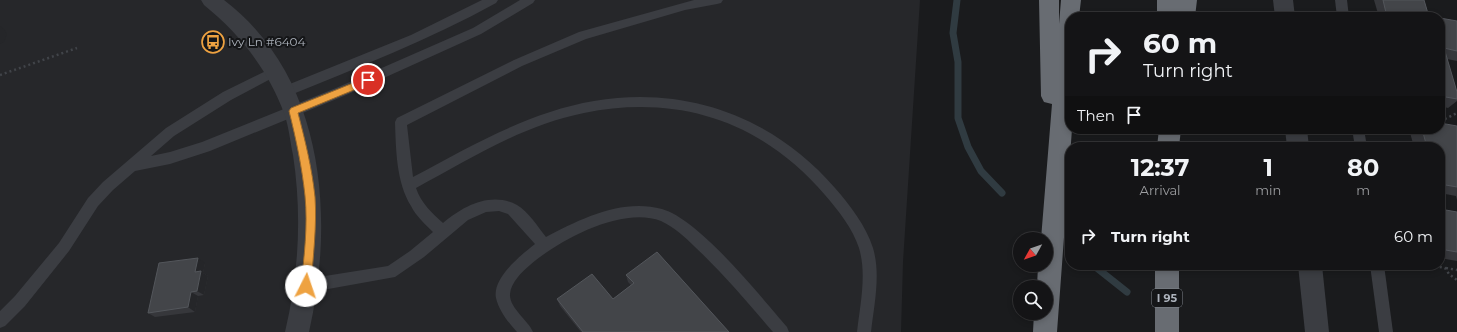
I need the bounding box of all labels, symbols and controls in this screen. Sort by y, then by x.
text: 60 m [1143,26,1217,60]
icon: right [1077,28,1129,80]
bus stop icon: Ivy Ln #6404 [200,29,226,55]
place label: Ivy Ln #6404 [228,34,306,49]
text: Turn right [1143,60,1233,82]
pin [351,63,385,97]
icon: arrive [357,69,379,91]
icon: arrive [1123,104,1145,126]
text: Then [1077,106,1115,125]
text: 12:37 [1131,153,1190,182]
text: 1 [1264,153,1273,182]
text: 80 [1347,153,1379,182]
text: Arrival [1140,182,1181,198]
text: min [1255,182,1281,198]
text: m [1356,182,1370,198]
icon: right [1077,225,1099,247]
text: Turn right [1111,227,1190,246]
text: 60 m [1394,227,1433,246]
north arrow [1013,232,1053,272]
map controls [1013,232,1053,320]
position arrow [285,265,327,307]
button: search [1013,280,1053,320]
road number: I 95 [1152,289,1182,307]

